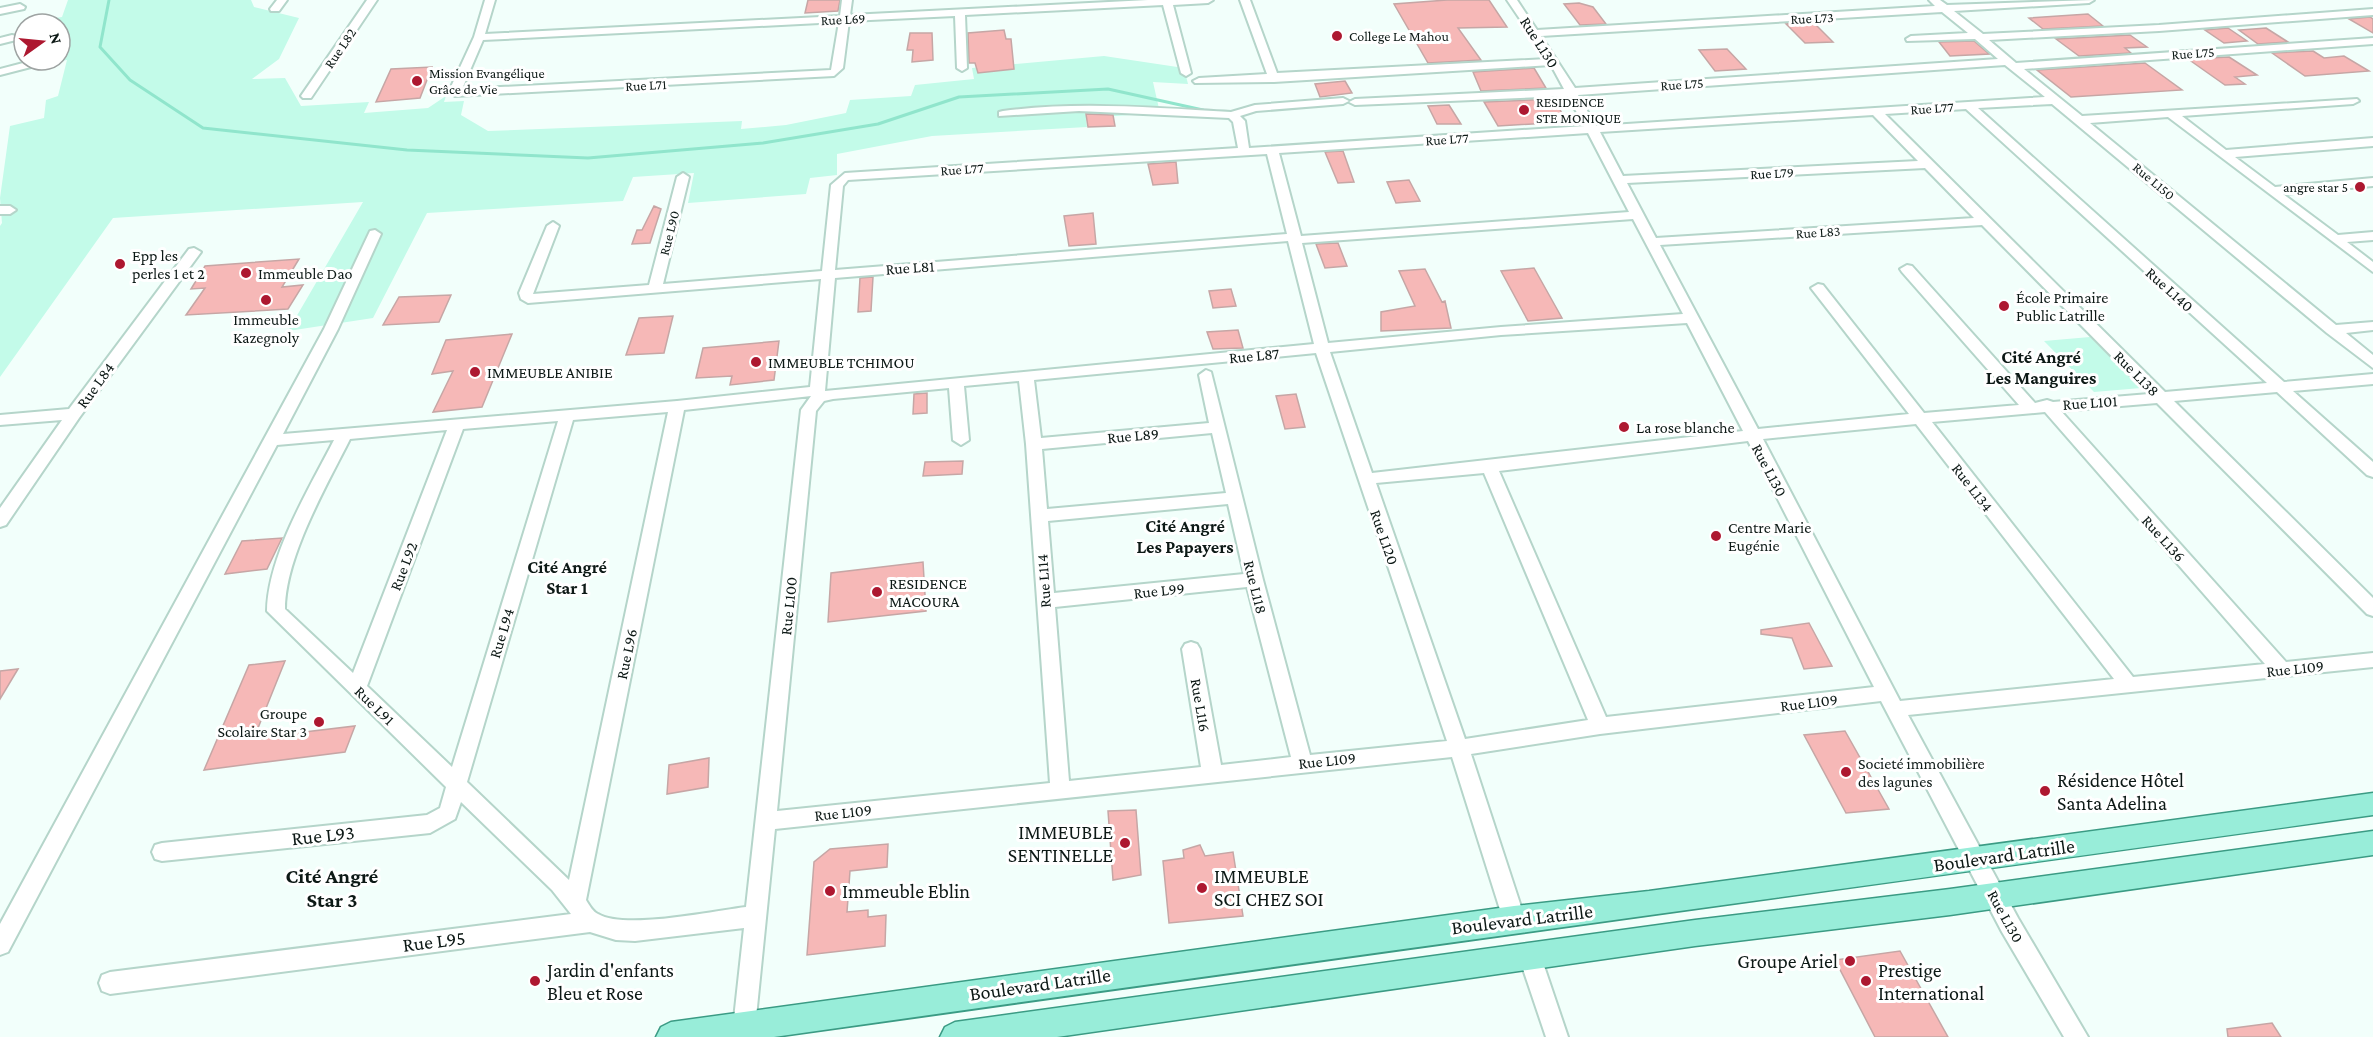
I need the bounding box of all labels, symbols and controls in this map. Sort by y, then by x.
street label: Rue L73 [1790,9,1834,27]
street label: Rue L69 [820,10,866,28]
north arrow [12,12,72,72]
street label: Rue L130 [1517,14,1562,71]
street label: Rue L82 [321,25,359,71]
place label: College Le Mahou [1349,28,1449,44]
marker: College Le Mahou [1330,29,1344,43]
text: N [46,31,66,46]
street label: Rue L75 [2171,44,2215,62]
place label: Mission Evangélique Grâce de Vie [429,65,545,97]
marker: Mission Evangélique Grâce de Vie [410,74,424,88]
street label: Rue L75 [1660,75,1704,93]
street label: Rue L71 [625,76,667,94]
place label: RESIDENCE STE MONIQUE [1536,94,1621,126]
street label: Rue L77 [1910,98,1955,117]
marker: RESIDENCE STE MONIQUE [1517,103,1531,117]
street label: Rue L77 [1425,129,1470,148]
street label: Rue L77 [940,159,985,178]
street label: Rue L150 [2130,159,2178,203]
street label: Rue L79 [1750,164,1794,182]
place label: angre star 5 [2283,179,2348,195]
marker: angre star 5 [2353,180,2367,194]
street label: Rue L90 [656,209,682,257]
street label: Rue L83 [1795,222,1841,242]
place label: Epp les perles 1 et 2 [132,247,205,283]
marker: Epp les perles 1 et 2 [113,257,127,271]
street label: Rue L81 [885,257,935,278]
street label: Rue L140 [2143,264,2197,315]
place label: Immeuble Dao [258,265,353,282]
marker: Immeuble Dao [239,266,253,280]
place label: École Primaire Public Latrille [2016,289,2108,324]
marker: Immeuble Kazegnoly [259,293,273,307]
marker: École Primaire Public Latrille [1997,299,2011,313]
place label: Immeuble Kazegnoly [233,311,300,347]
street label: Rue L87 [1228,345,1281,366]
district label: Cité Angré Les Manguires [1986,347,2096,388]
street label: Rue L138 [2111,347,2163,399]
place label: IMMEUBLE TCHIMOU [768,354,915,371]
marker: IMMEUBLE TCHIMOU [749,355,763,369]
street label: Rue L84 [73,359,118,411]
place label: IMMEUBLE ANIBIE [487,364,613,381]
marker: IMMEUBLE ANIBIE [468,365,482,379]
street label: Rue L101 [2062,392,2118,413]
place label: La rose blanche [1636,419,1735,436]
marker: La rose blanche [1617,420,1631,434]
street label: Rue L89 [1107,425,1160,446]
street label: Rue L130 [1749,441,1790,499]
street label: Rue L134 [1949,460,1997,515]
street label: Rue L120 [1367,507,1402,567]
street label: Rue L136 [2139,512,2189,565]
district label: Cité Angré Les Papayers [1136,516,1234,557]
place label: Centre Marie Eugénie [1728,519,1811,555]
marker: Centre Marie Eugénie [1709,529,1723,543]
street label: Rue L92 [386,539,421,593]
street label: Rue L114 [1033,553,1054,608]
district label: Cité Angré Star 1 [527,557,607,598]
street label: Rue L118 [1241,559,1270,616]
place label: RESIDENCE MACOURA [889,575,967,610]
street label: Rue L100 [777,576,800,636]
street label: Rue L99 [1133,579,1185,602]
marker: RESIDENCE MACOURA [870,585,884,599]
street label: Rue L94 [486,606,517,660]
street label: Rue L96 [613,627,640,681]
street label: Rue L109 [2265,657,2325,680]
street label: Rue L116 [1187,677,1214,733]
street label: Rue L91 [351,682,398,728]
street label: Rue L109 [1779,691,1839,714]
place label: Groupe Scolaire Star 3 [217,705,307,740]
marker: Groupe Scolaire Star 3 [312,715,326,729]
street label: Rue L109 [1297,749,1357,772]
place label: Societé immobilière des lagunes [1858,755,1985,791]
marker: Societé immobilière des lagunes [1839,765,1853,779]
place label: Résidence Hôtel Santa Adelina [2057,769,2184,814]
marker: Résidence Hôtel Santa Adelina [2038,784,2052,798]
street label: Rue L109 [813,801,873,824]
street label: Rue L93 [290,821,356,849]
place label: IMMEUBLE SENTINELLE [1008,821,1113,866]
street label: Boulevard Latrille [1932,834,2076,876]
marker: IMMEUBLE SENTINELLE [1118,836,1132,850]
district label: Cité Angré Star 3 [286,864,379,912]
place label: IMMEUBLE SCI CHEZ SOI [1214,865,1324,910]
place label: Immeuble Eblin [842,880,970,902]
marker: IMMEUBLE SCI CHEZ SOI [1195,881,1209,895]
marker: Immeuble Eblin [823,884,837,898]
street label: Rue L130 [1984,887,2027,945]
street label: Boulevard Latrille [1450,899,1594,939]
street label: Rue L95 [401,926,467,956]
place label: Groupe Ariel [1737,950,1838,973]
marker: Groupe Ariel [1843,954,1857,968]
place label: Jardin d'enfants Bleu et Rose [545,959,674,1004]
place label: Prestige International [1878,959,1984,1004]
street label: Boulevard Latrille [968,963,1112,1005]
marker: Jardin d'enfants Bleu et Rose [528,974,542,988]
marker: Prestige International [1859,974,1873,988]

